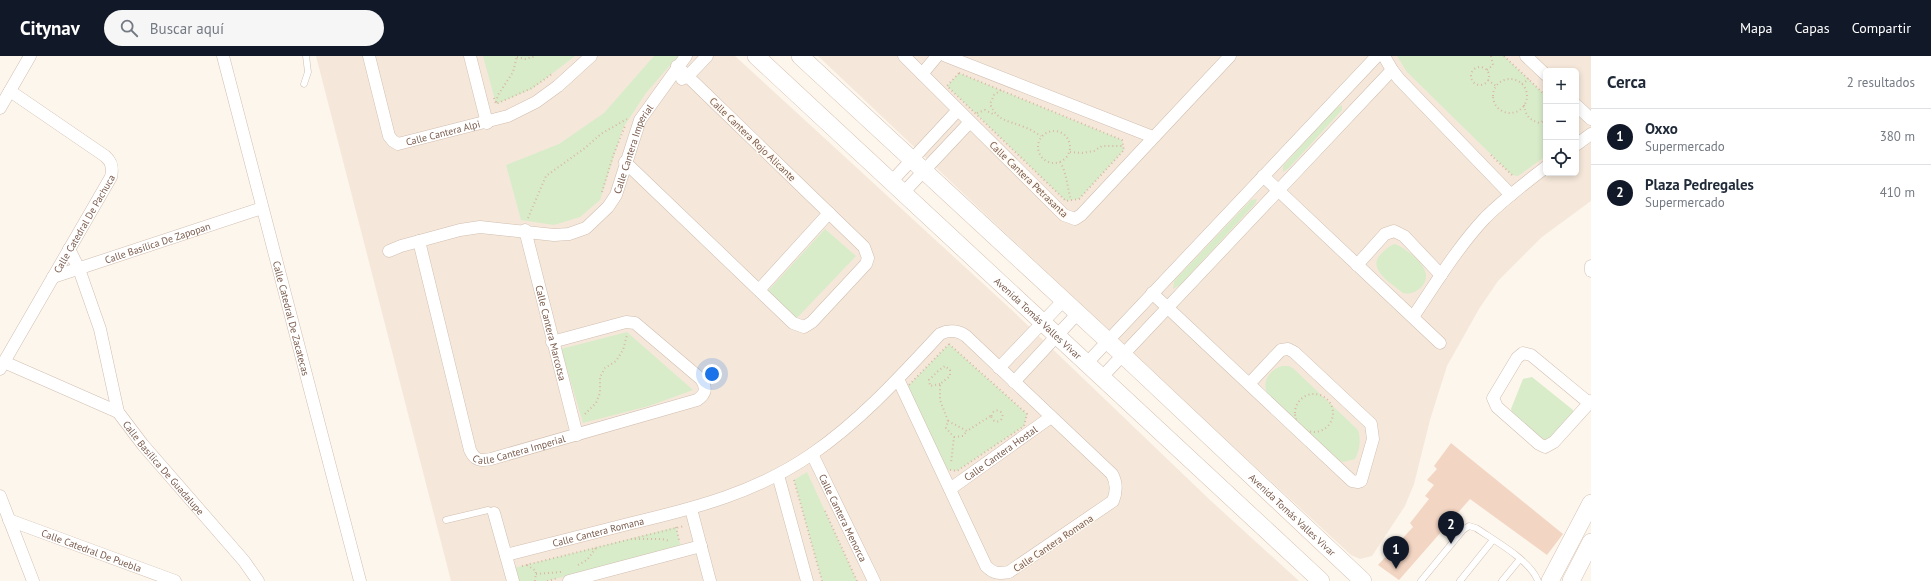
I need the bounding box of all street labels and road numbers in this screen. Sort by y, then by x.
street label: Calle Cantera Rojo Alicante [707,95,799,184]
street label: Calle Cantera Imperial [611,102,656,195]
street label: Calle Cantera Alpi [405,117,481,149]
street label: Calle Cantera Petrasanta [987,138,1071,220]
street label: Calle Catedral De Pachuca [51,172,118,275]
street label: Calle Basílica De Zapopan [103,219,212,266]
street label: Calle Catedral De Zacatecas [270,260,312,377]
street label: Avenida Tomás Valles Vivar [991,275,1085,363]
street label: Calle Cantera Marcotsa [532,284,569,382]
street label: Calle Basílica De Guadalupe [120,418,207,518]
street label: Calle Cantera Hostal [962,423,1040,484]
street label: Calle Cantera Imperial [470,432,567,467]
street label: Avenida Tomás Valles Vivar [1246,471,1339,559]
street label: Calle Cantera Menorca [816,472,870,564]
street label: Calle Cantera Romana [1011,512,1096,575]
street label: Calle Cantera Romana [551,514,645,550]
street label: Calle Catedral De Puebla [40,526,143,575]

